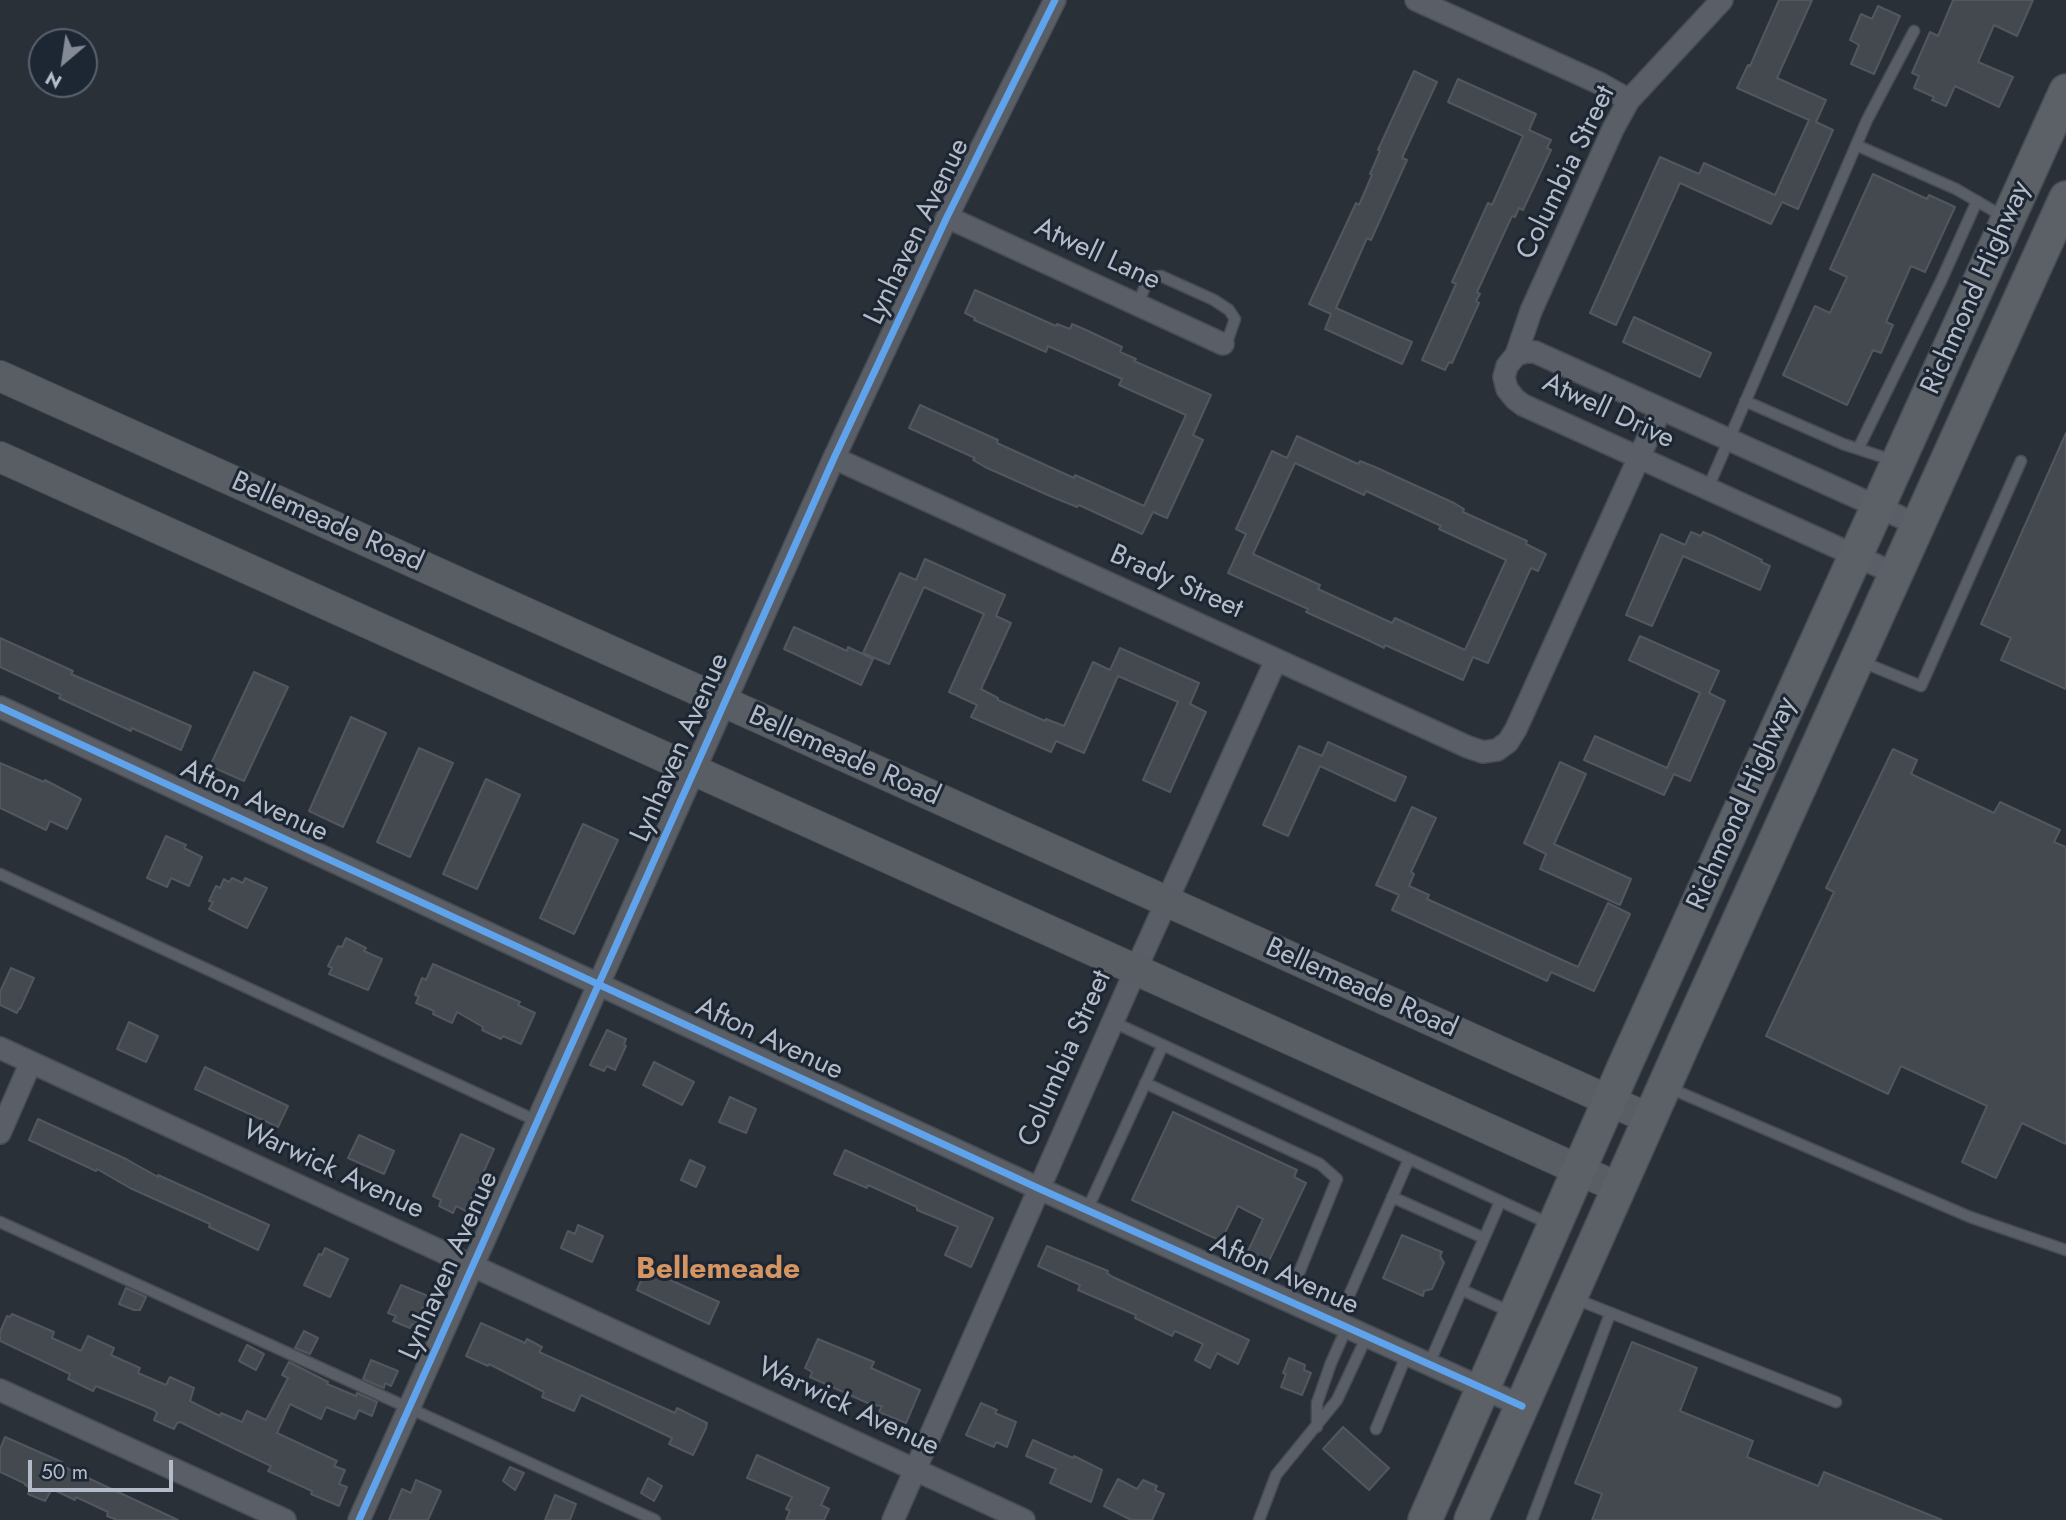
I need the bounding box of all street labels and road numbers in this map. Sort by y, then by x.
street label: Columbia Street [1510,81,1624,265]
street label: Lynhaven Avenue [858,133,978,331]
street label: Richmond Highway [1915,176,2039,400]
street label: Atwell Lane [1029,211,1165,299]
street label: Atwell Drive [1537,367,1679,457]
street label: Bellemeade Road [226,466,428,580]
street label: Brady Street [1104,539,1248,627]
street label: Lynhaven Avenue [624,648,738,848]
street label: Richmond Highway [1681,692,1805,916]
street label: Bellemeade Road [743,700,945,814]
street label: Afton Avenue [175,753,333,851]
street label: Bellemeade Road [1260,932,1462,1046]
street label: Columbia Street [1012,966,1120,1152]
street label: Afton Avenue [690,991,848,1089]
street label: Warwick Avenue [237,1114,429,1228]
street label: Lynhaven Avenue [393,1166,507,1366]
street label: Afton Avenue [1205,1228,1363,1324]
street label: Warwick Avenue [752,1351,944,1465]

